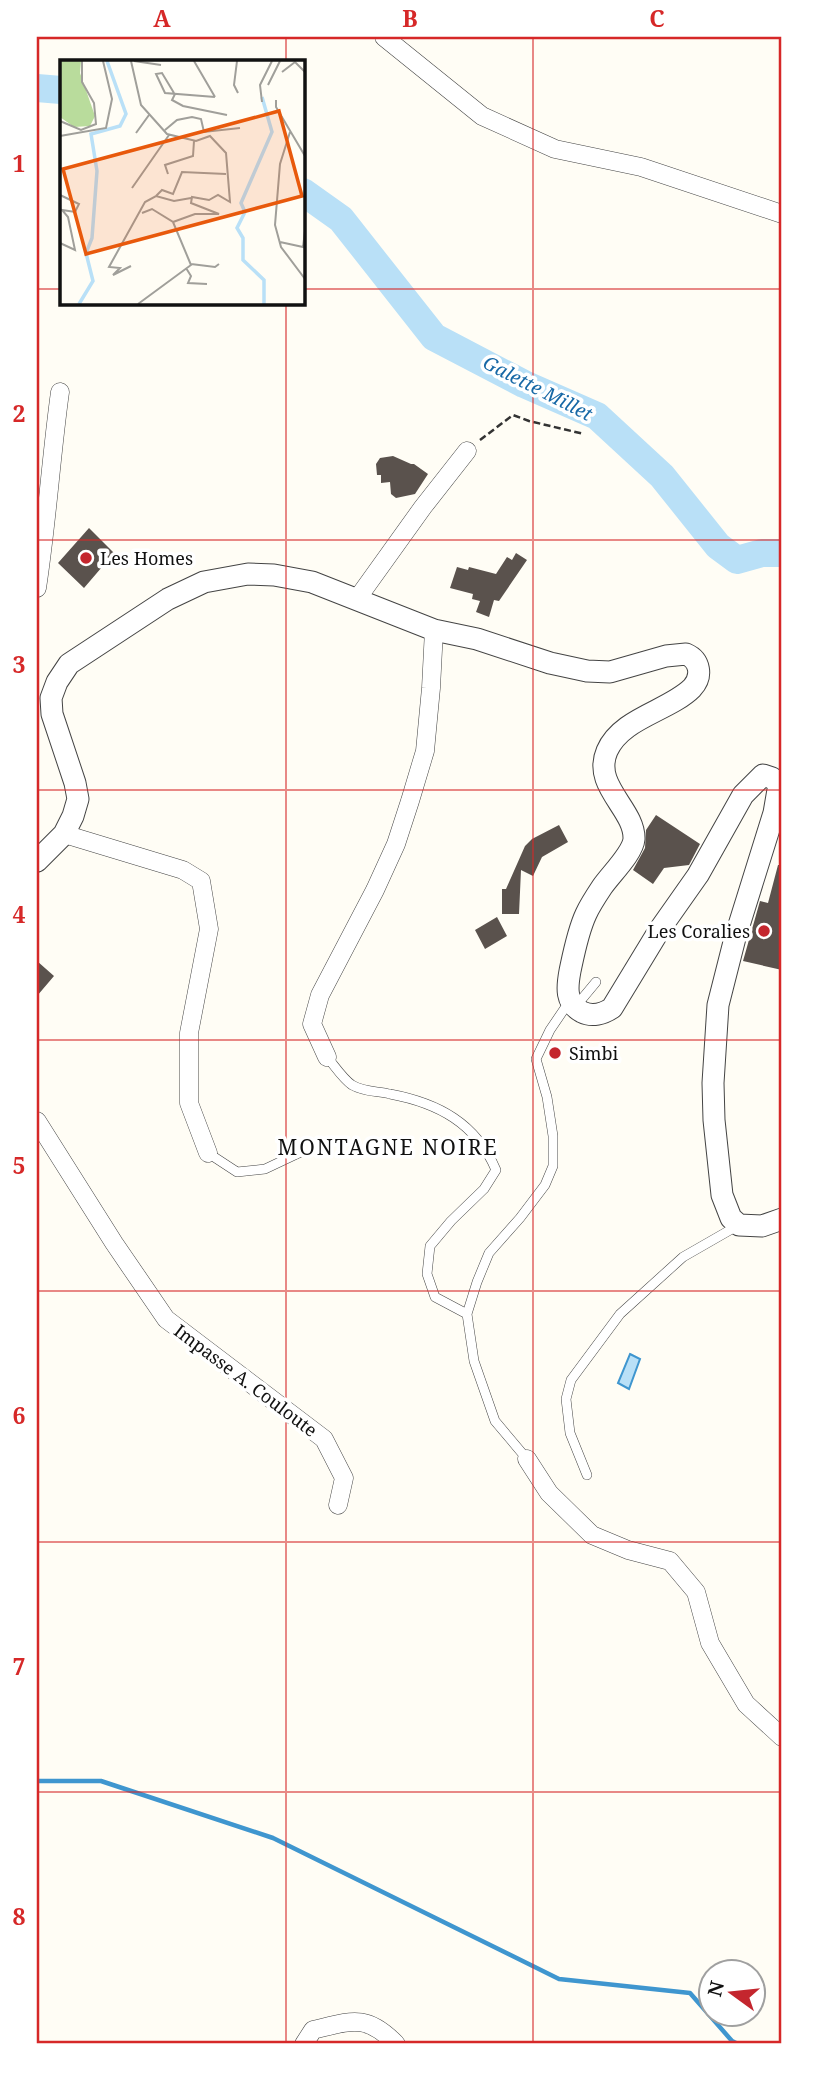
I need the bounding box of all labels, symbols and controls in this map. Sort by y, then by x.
text: A [153,2,171,34]
text: B [402,2,418,34]
text: C [649,2,665,34]
inset map [60,60,304,304]
text: 1 [13,147,26,179]
water label: Galette Millet [479,349,598,427]
text: 2 [13,397,26,429]
place label: Les Homes [100,546,193,570]
marker: Les Homes [78,550,94,566]
text: 3 [13,648,26,680]
text: 4 [13,898,26,930]
place label: Les Coralies [648,919,750,943]
marker: Les Coralies [756,923,772,939]
place label: Simbi [569,1041,619,1065]
marker: Simbi [547,1045,563,1061]
district label: MONTAGNE NOIRE [277,1133,499,1161]
text: 5 [13,1149,26,1181]
street label: Impasse A. Couloute [170,1318,322,1442]
text: 6 [13,1399,26,1431]
text: 7 [13,1650,26,1682]
text: 8 [13,1900,26,1932]
north arrow [696,1958,766,2028]
text: N [701,1978,730,1999]

